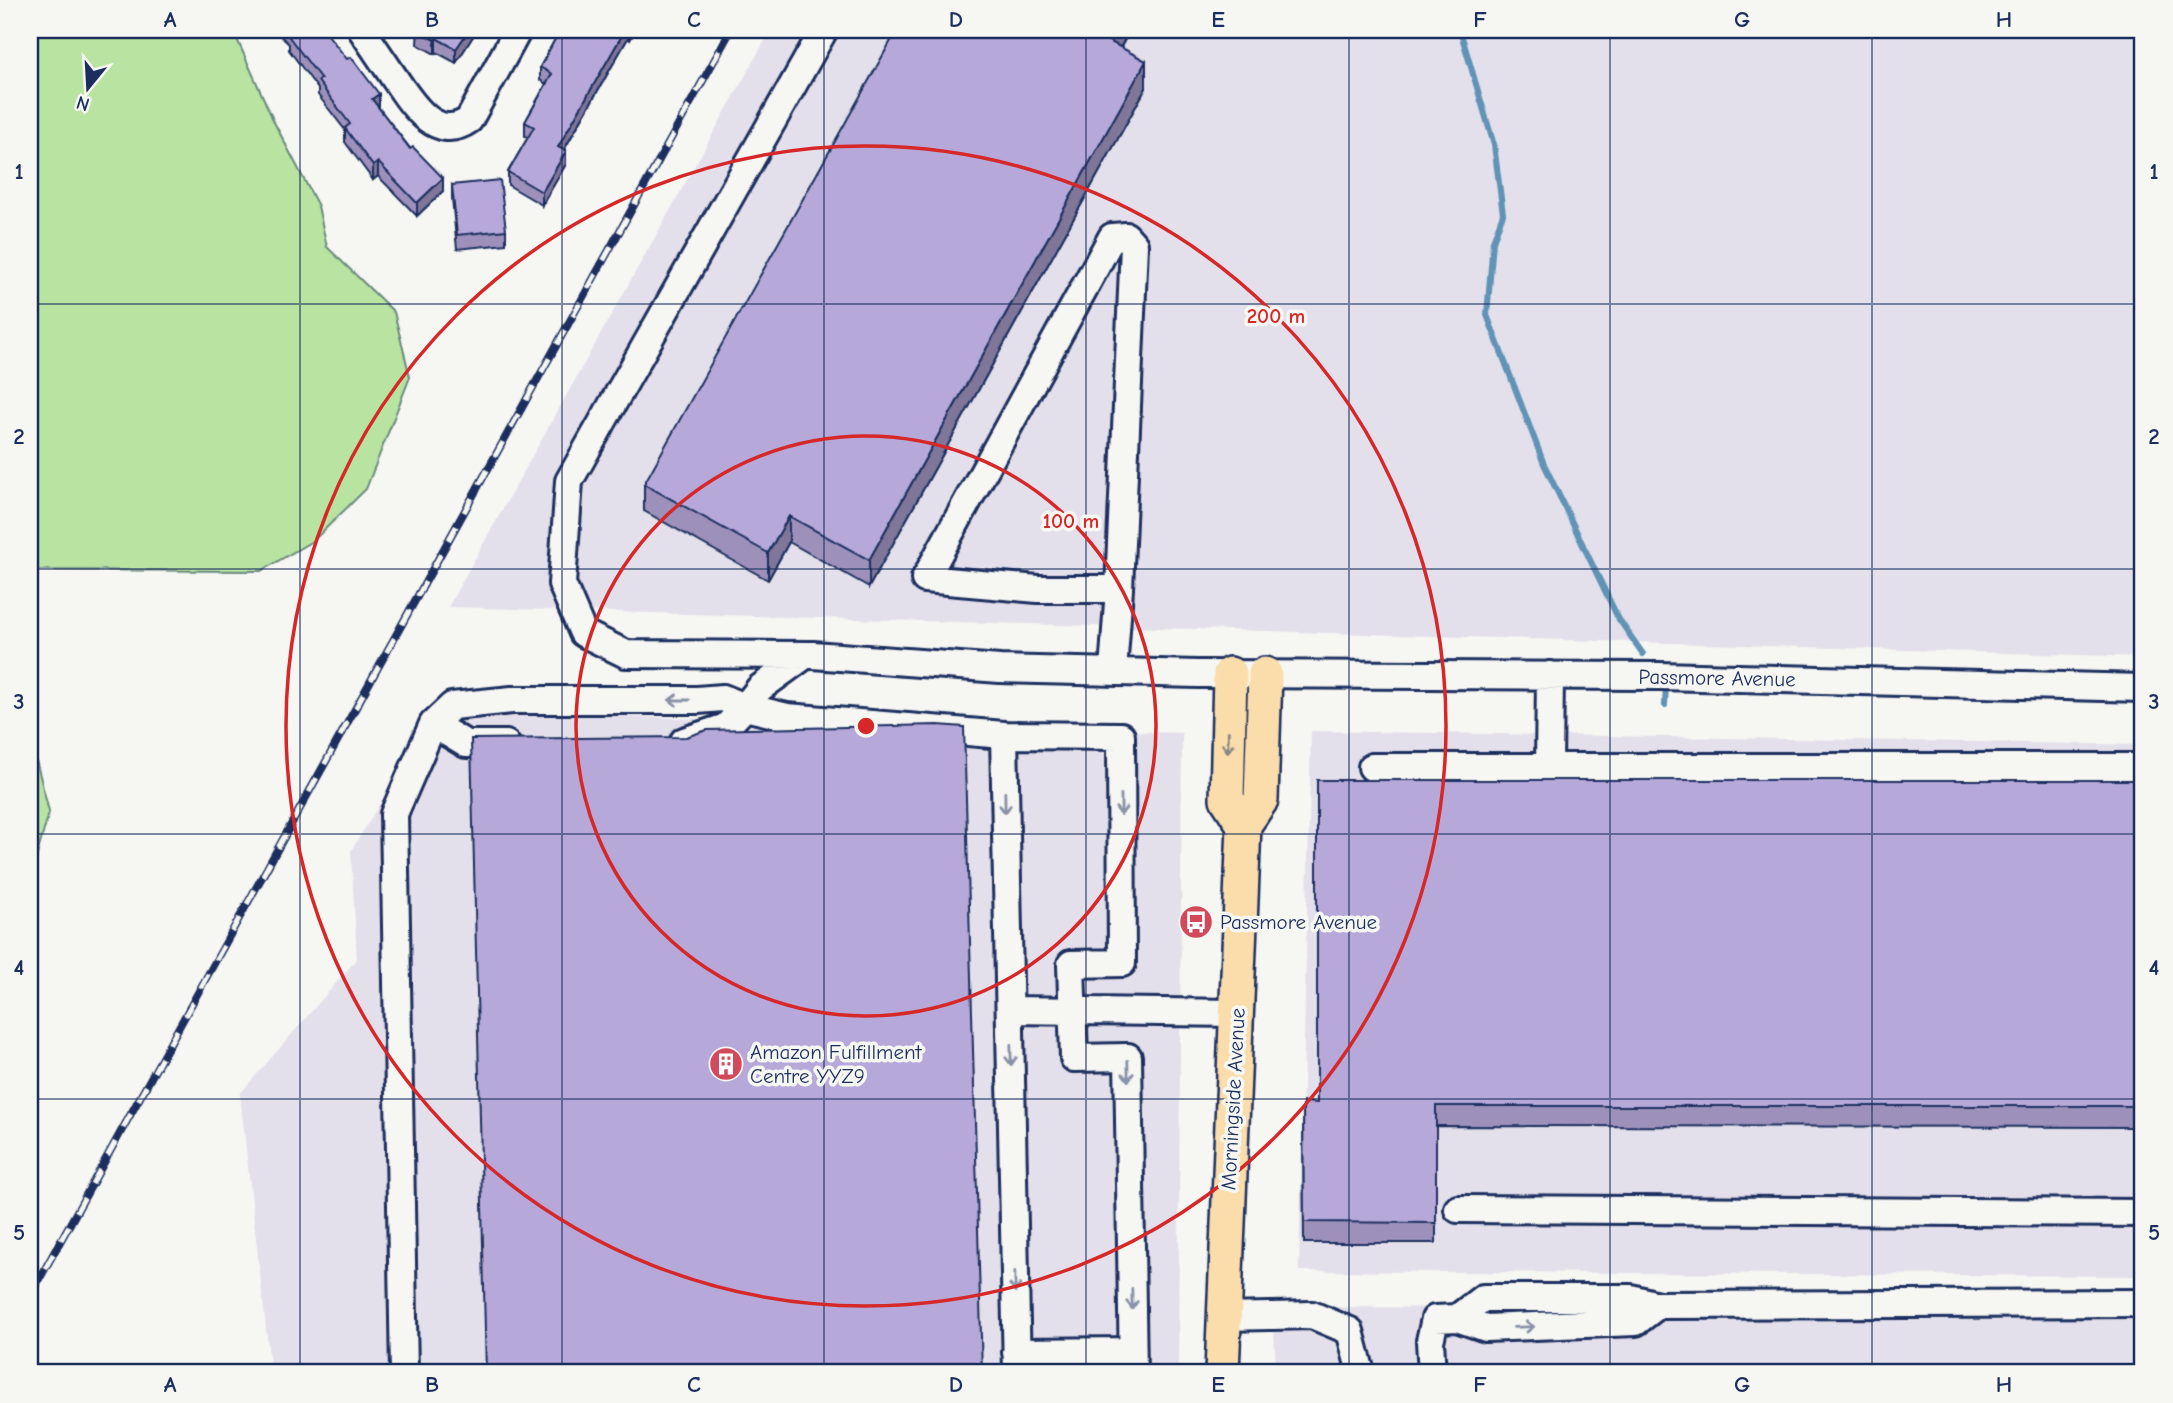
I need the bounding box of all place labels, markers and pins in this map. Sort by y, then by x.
centre of rings [854,714,878,738]
bus stop icon: Passmore Avenue [1177,903,1215,941]
place label: Passmore Avenue [1220,910,1377,934]
place label: Amazon Fulfillment Centre YYZ9 [750,1040,923,1088]
building icon: Amazon Fulfillment Centre YYZ9 [707,1045,745,1083]

